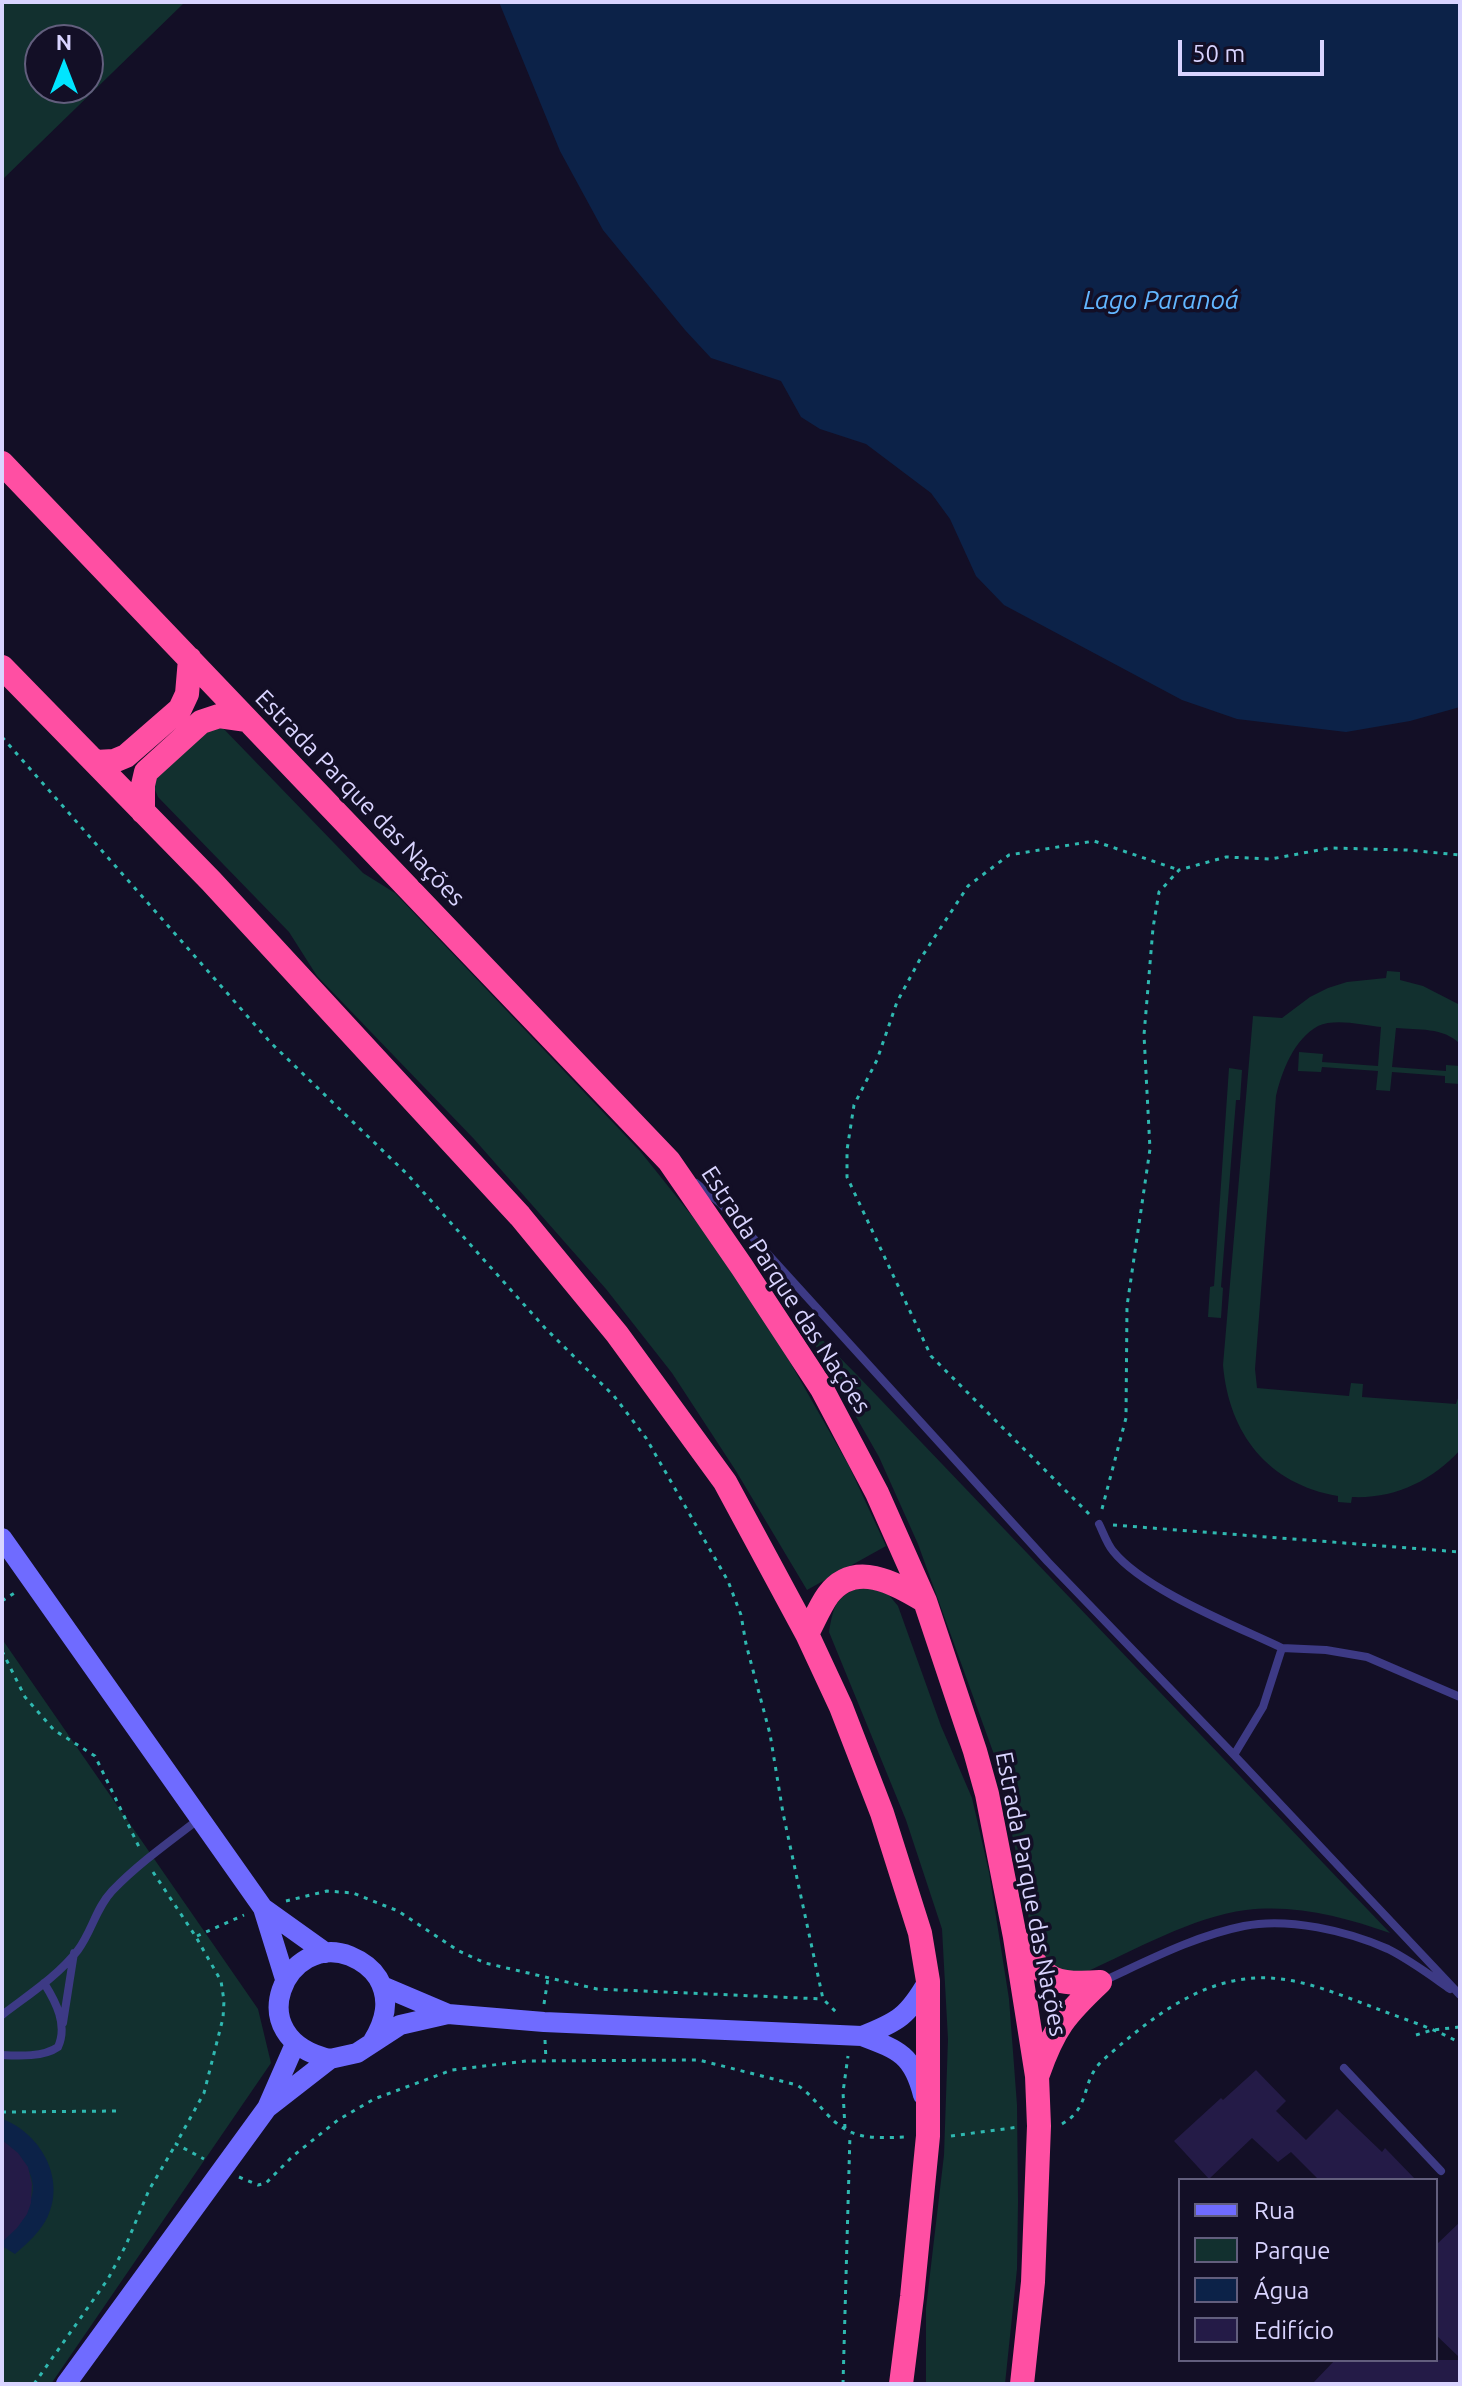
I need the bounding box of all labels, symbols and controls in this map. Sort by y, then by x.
north arrow [24,24,104,104]
scale bar [1182,24,1328,74]
text: N [56,29,72,54]
text: 50 m [1192,40,1245,67]
water label: Lago Paranoá [1083,284,1239,316]
street label: Estrada Parque das Nações [249,684,471,912]
street label: Estrada Parque das Nações [695,1161,877,1419]
street label: Estrada Parque das Nações [989,1749,1073,2039]
legend [1178,2178,1438,2362]
text: Rua [1254,2197,1295,2224]
text: Parque [1254,2237,1331,2264]
text: Água [1254,2277,1309,2304]
text: Edifício [1254,2317,1334,2344]

